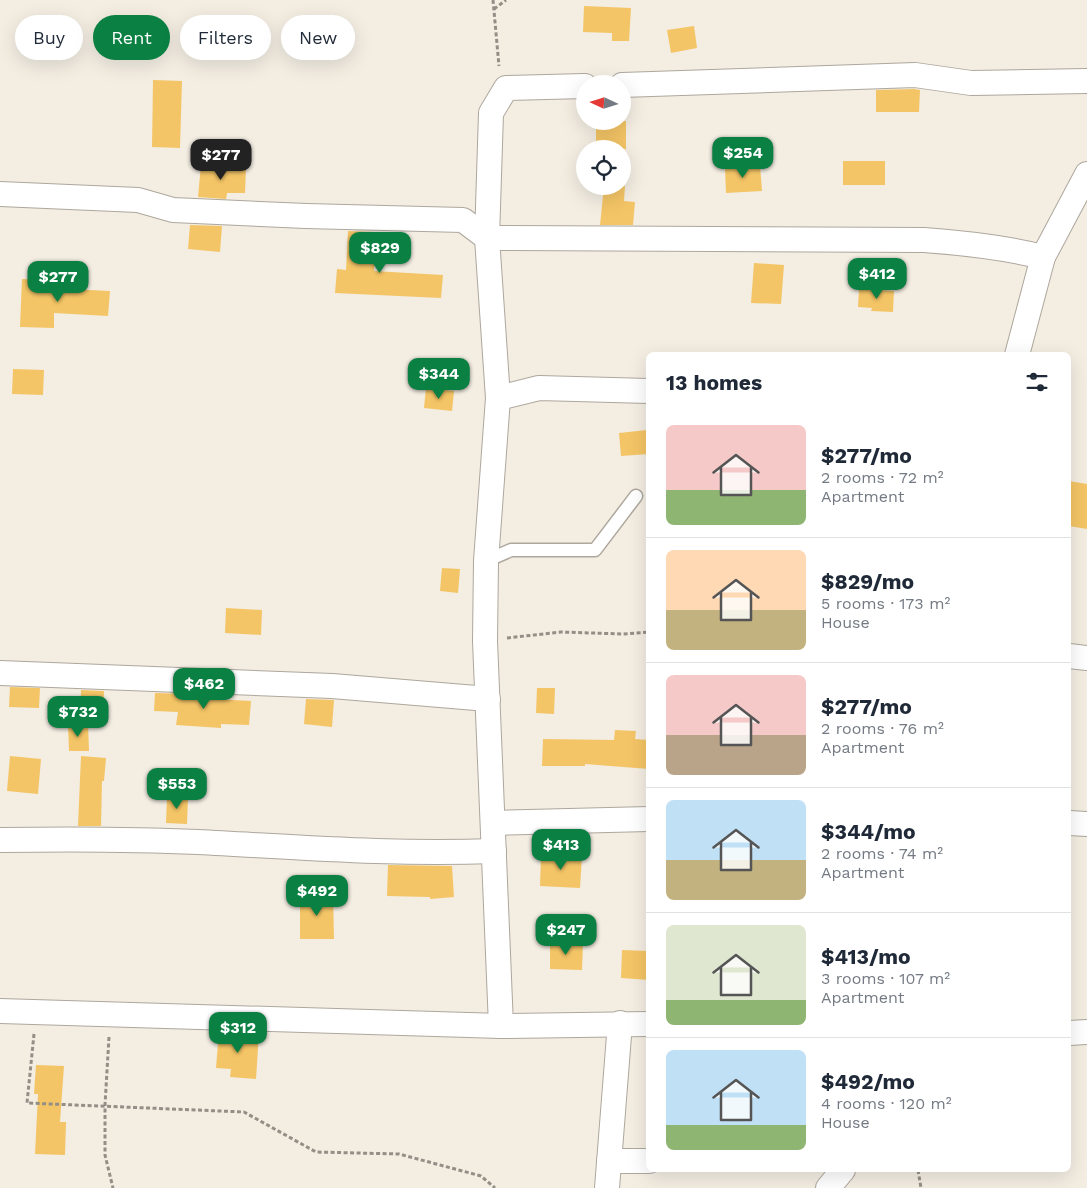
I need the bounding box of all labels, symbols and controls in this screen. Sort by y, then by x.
chip: Buy [15,15,83,60]
chip: Rent [93,15,170,60]
chip: Filters [180,15,271,60]
chip: New [281,15,355,60]
north arrow [576,75,631,130]
map controls [576,75,631,195]
pin: $254 [713,136,773,179]
pin: $277 [191,138,251,181]
button: locate [576,140,631,195]
text: $254 [723,143,763,162]
text: $277 [202,145,240,164]
pin: $829 [350,232,410,274]
text: $829 [360,238,400,257]
pin: $412 [847,258,907,300]
pin: $277 [28,260,88,303]
text: $412 [859,264,895,283]
text: $277 [39,267,77,286]
pin: $344 [409,358,469,400]
text: $344 [419,364,459,383]
icon: filters [1023,368,1051,396]
text: 13 homes [666,370,762,395]
text: $277/mo [821,443,912,468]
icon: home [706,445,766,505]
text: 2 rooms · 72 m² [821,468,944,487]
text: Apartment [821,487,904,506]
text: $829/mo [821,569,914,594]
icon: home [706,570,766,630]
text: 5 rooms · 173 m² [821,594,950,613]
text: House [821,613,870,632]
pin: $462 [174,668,234,710]
text: $462 [184,674,224,693]
text: $277/mo [821,694,912,719]
icon: home [706,695,766,755]
pin: $732 [48,696,108,738]
text: $732 [58,702,98,721]
text: 2 rooms · 76 m² [821,719,944,738]
text: Apartment [821,738,904,757]
pin: $553 [147,768,207,810]
text: $553 [158,774,196,793]
text: $344/mo [821,819,916,844]
icon: home [706,820,766,880]
pin: $413 [531,828,591,871]
text: $413 [543,835,579,854]
text: 2 rooms · 74 m² [821,844,943,863]
text: Apartment [821,863,904,882]
pin: $492 [287,874,347,917]
text: $492 [297,881,337,900]
pin: $247 [536,914,596,956]
text: $247 [547,920,585,939]
text: $413/mo [821,944,910,969]
icon: home [706,945,766,1005]
text: 3 rooms · 107 m² [821,969,950,988]
text: Apartment [821,988,904,1007]
pin: $312 [208,1012,268,1054]
text: $312 [220,1018,256,1037]
text: $492/mo [821,1069,915,1094]
icon: home [706,1070,766,1130]
text: 4 rooms · 120 m² [821,1094,952,1113]
text: House [821,1113,870,1132]

